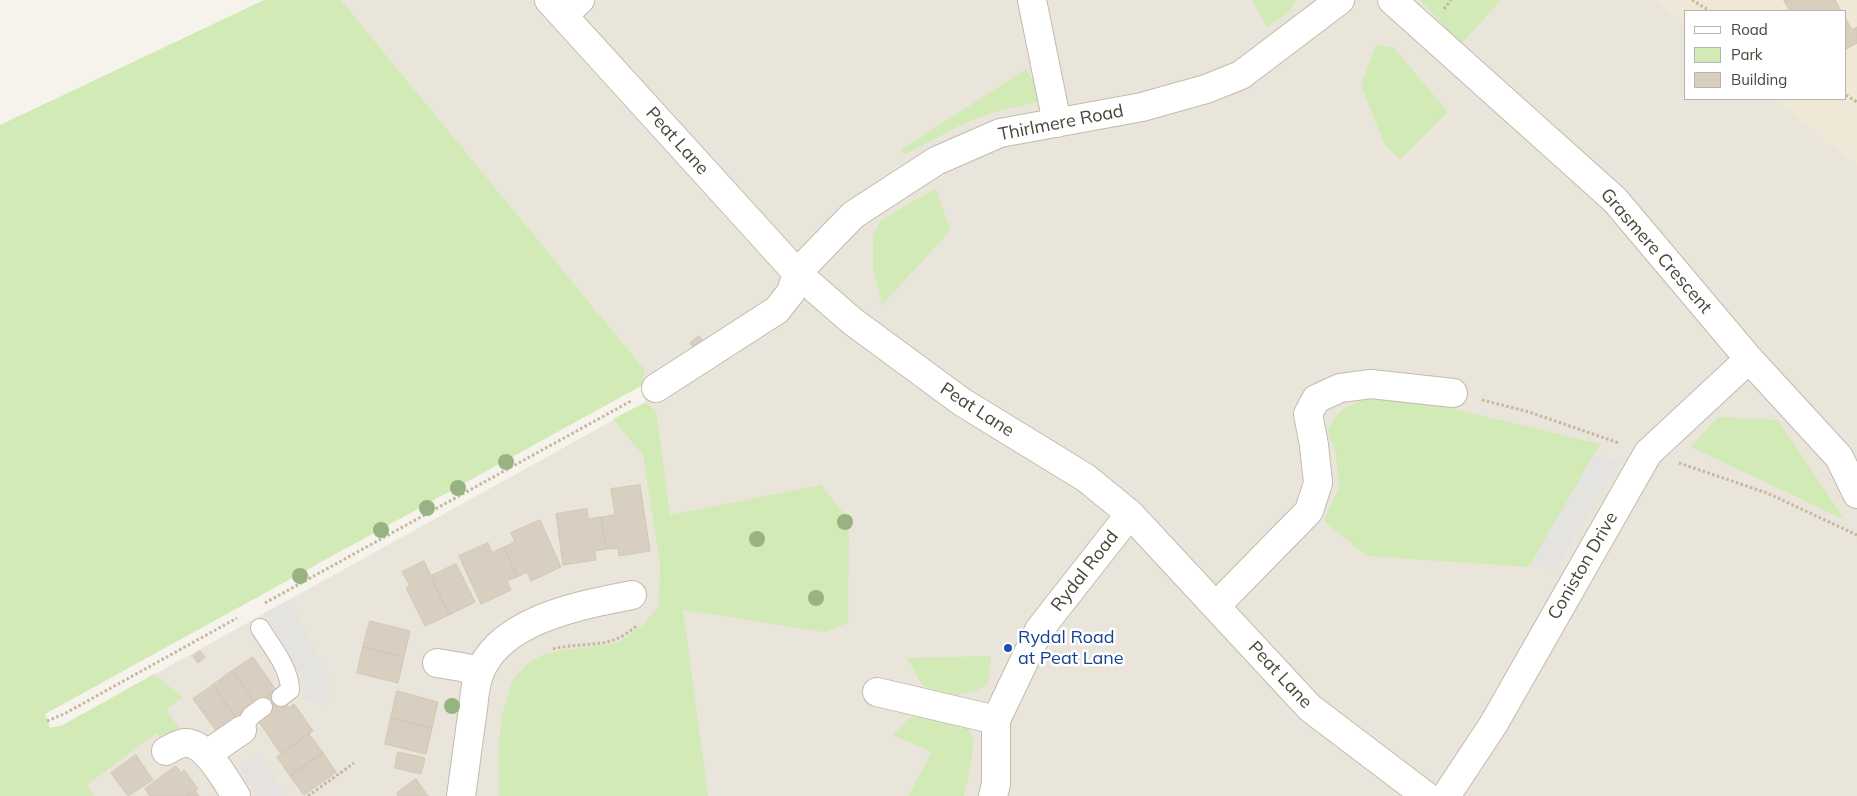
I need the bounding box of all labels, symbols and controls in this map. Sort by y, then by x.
legend [1684,10,1847,100]
text: Road [1731,20,1768,39]
text: Park [1731,45,1763,64]
text: Building [1731,70,1787,89]
street label: Thirlmere Road [997,100,1125,146]
street label: Peat Lane [641,103,713,179]
street label: Grasmere Crescent [1596,184,1716,318]
street label: Peat Lane [936,378,1018,442]
street label: Coniston Drive [1543,508,1623,624]
street label: Rydal Road [1047,526,1123,616]
place label: Rydal Road at Peat Lane [1018,627,1124,670]
street label: Peat Lane [1244,637,1316,713]
marker: Rydal Road at Peat Lane [1002,642,1014,654]

